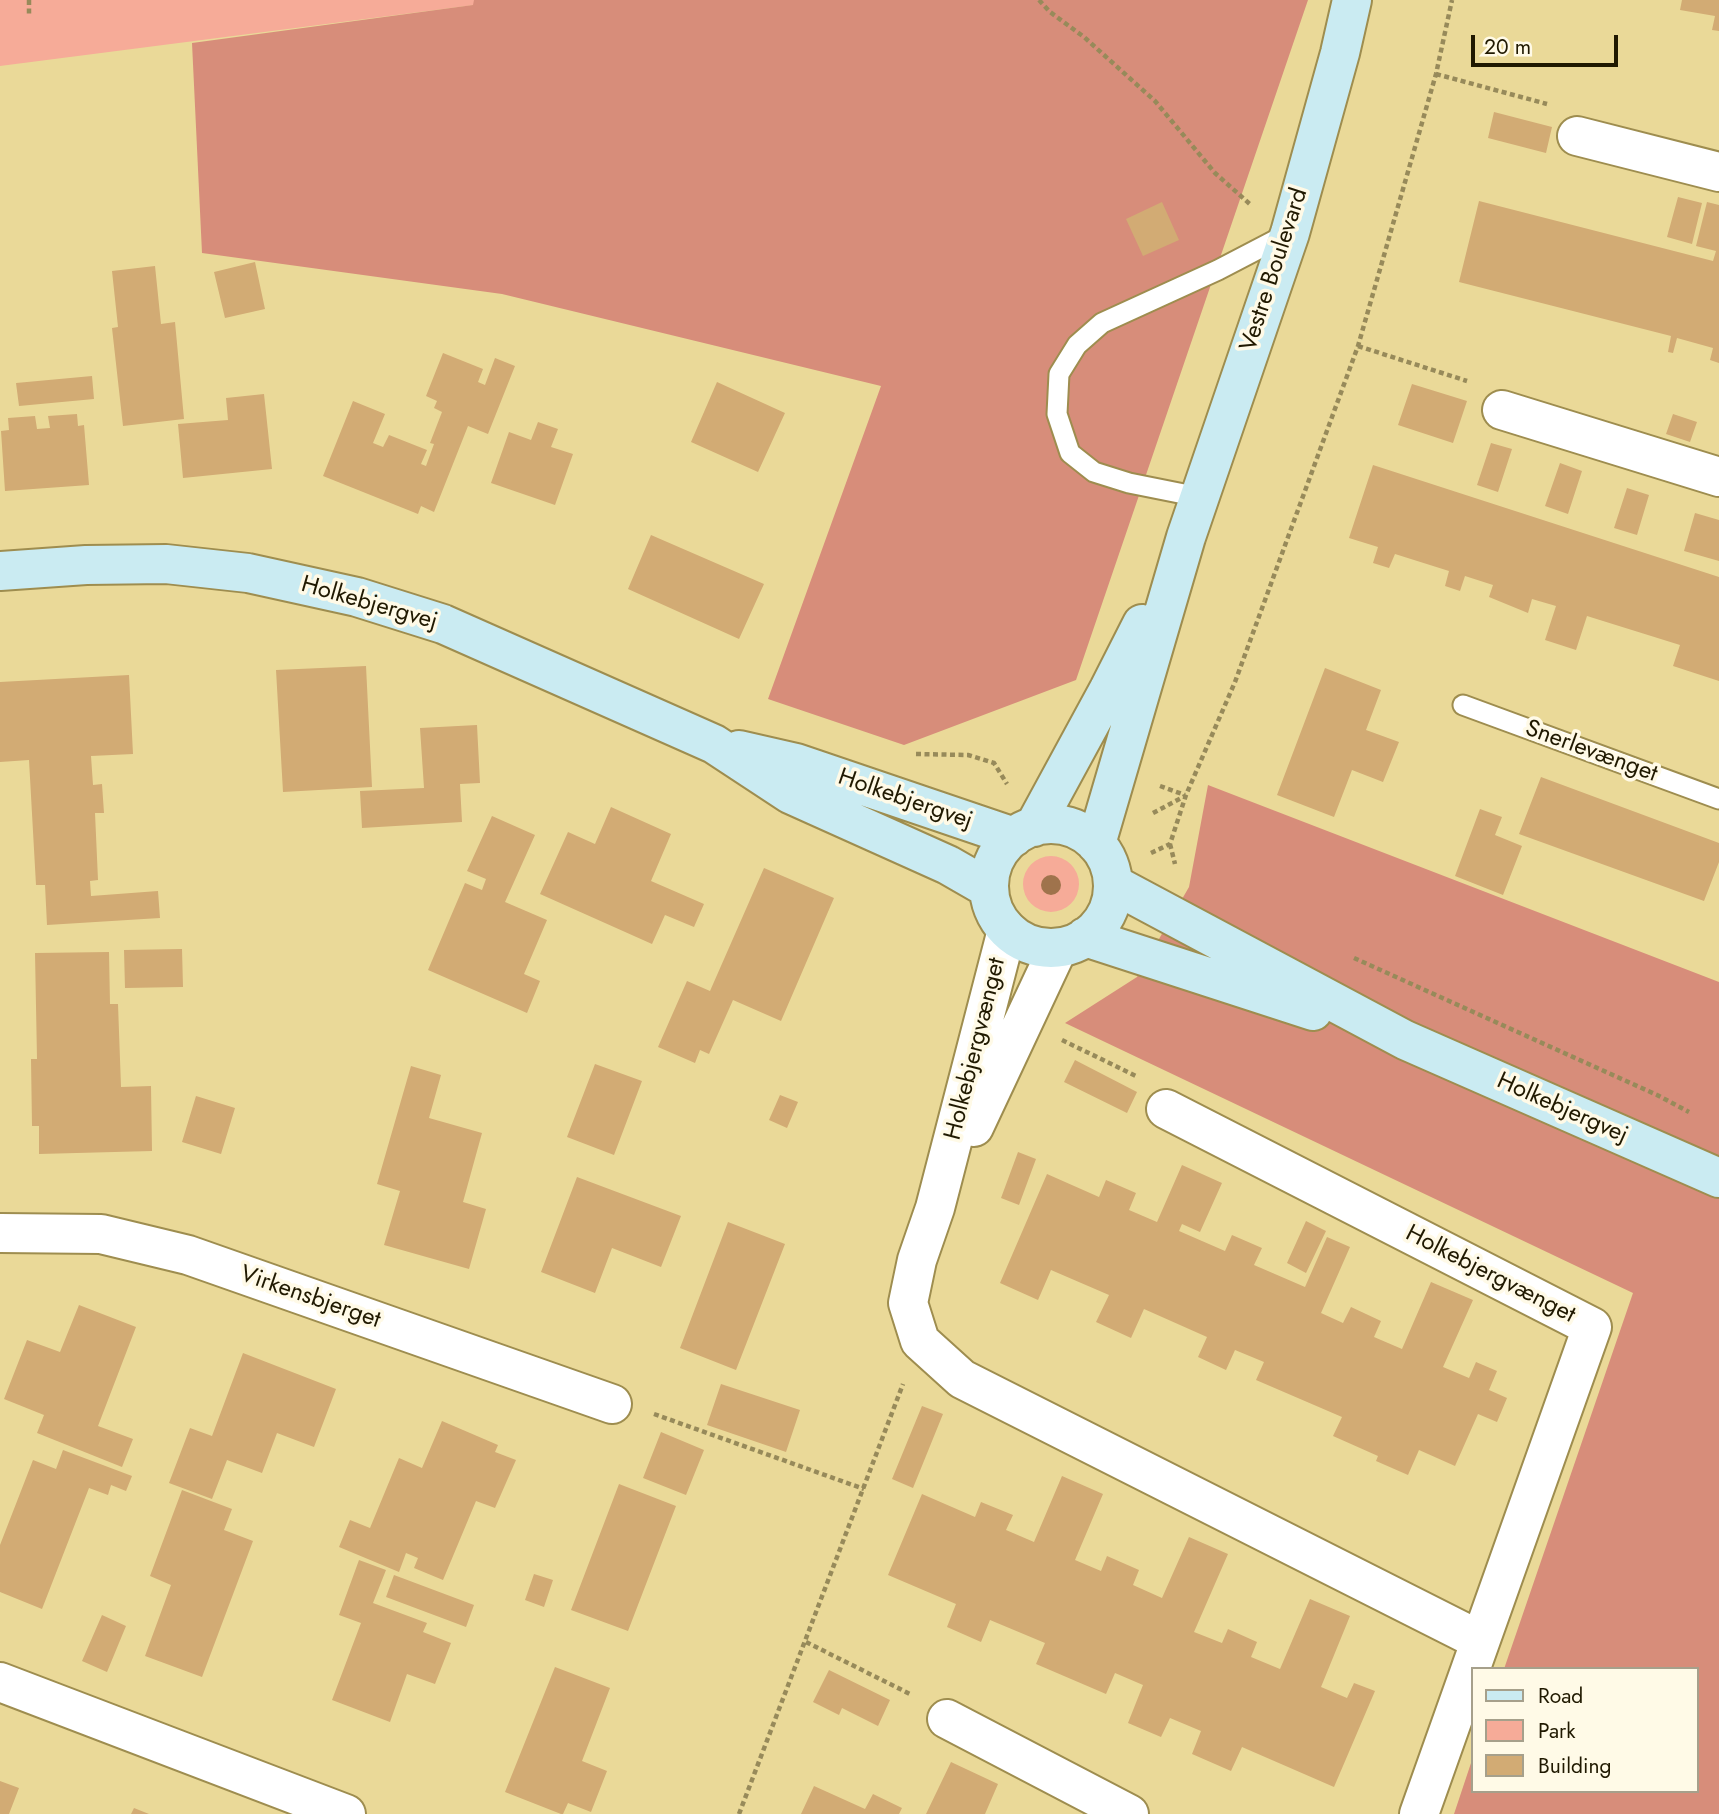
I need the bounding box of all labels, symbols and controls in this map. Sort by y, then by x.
scale bar [1474,21,1621,65]
text: 20 m [1484,32,1531,62]
street label: Vestre Boulevard [1235,185,1315,355]
street label: Holkebjergvej [298,571,440,637]
street label: Snerlevænget [1521,715,1661,789]
street label: Holkebjergvej [834,764,976,836]
street label: Holkebjergvænget [939,955,1013,1143]
street label: Holkebjergvej [1492,1067,1632,1151]
street label: Holkebjergvænget [1400,1220,1580,1330]
street label: Virkensbjerget [236,1260,384,1336]
legend [1470,1667,1698,1793]
text: Road [1538,1681,1583,1711]
text: Park [1538,1716,1575,1746]
text: Building [1538,1751,1611,1781]

